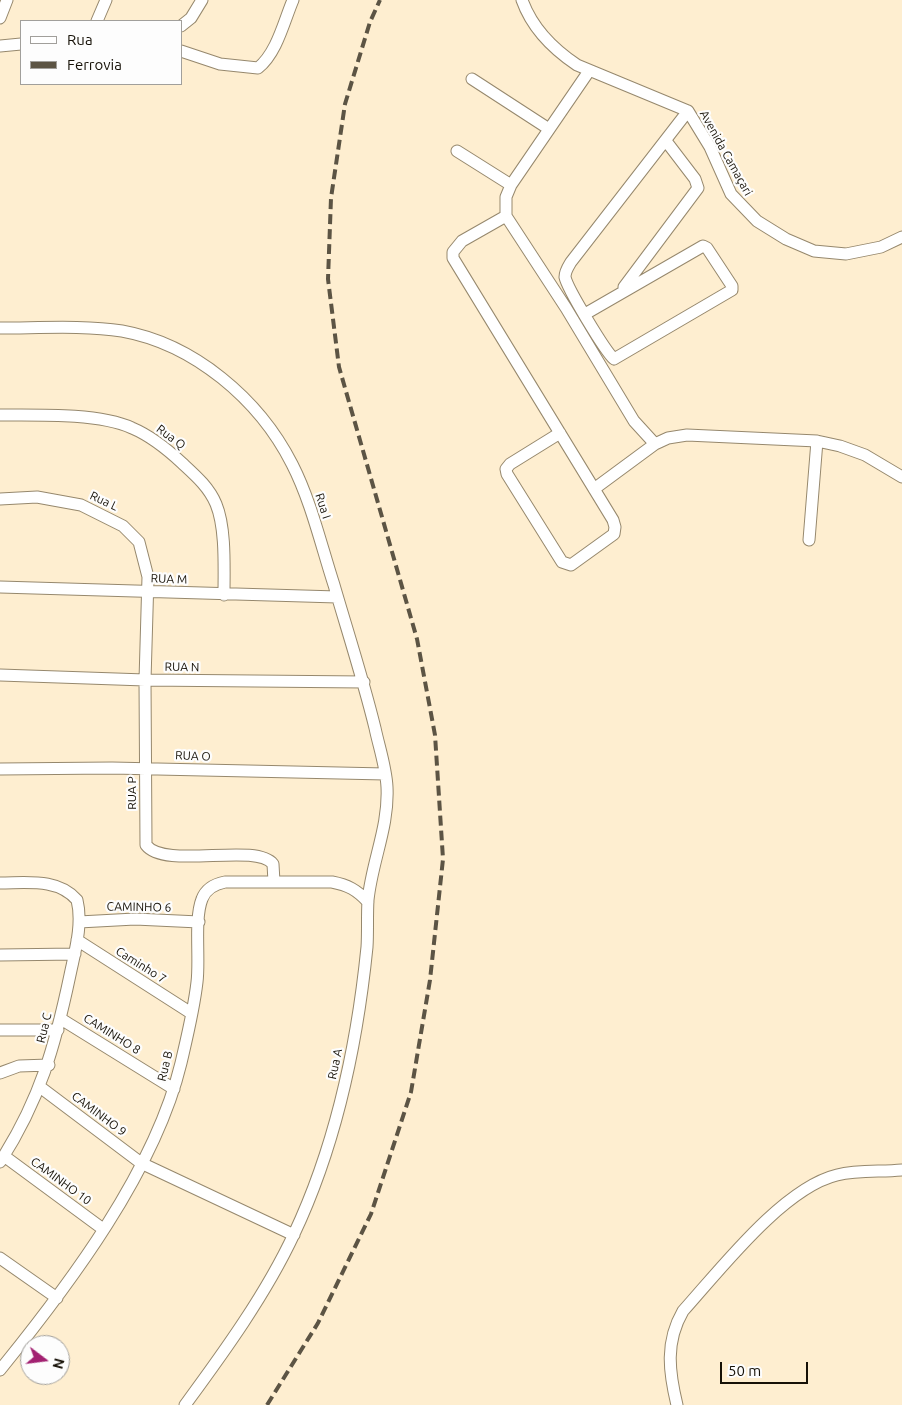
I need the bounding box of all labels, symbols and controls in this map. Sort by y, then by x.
legend [20,20,182,85]
text: Rua [67,31,93,48]
text: Ferrovia [67,56,122,73]
street label: Avenida Camaçari [697,108,755,198]
street label: Rua Q [154,421,188,453]
street label: Rua L [88,488,120,514]
street label: Rua I [312,491,334,521]
street label: RUA M [150,571,188,587]
street label: RUA N [164,659,200,675]
street label: RUA O [175,748,211,764]
street label: RUA P [125,776,139,810]
street label: CAMINHO 6 [107,899,171,915]
street label: Caminho 7 [113,944,169,986]
street label: Rua C [33,1011,55,1045]
street label: CAMINHO 8 [81,1011,143,1057]
street label: Rua A [325,1047,345,1081]
street label: Rua B [154,1049,176,1083]
street label: CAMINHO 9 [69,1089,129,1139]
street label: CAMINHO 10 [28,1154,94,1208]
north arrow [20,1335,70,1385]
scale bar [722,1352,810,1384]
text: N [49,1356,68,1371]
text: 50 m [728,1362,761,1379]

